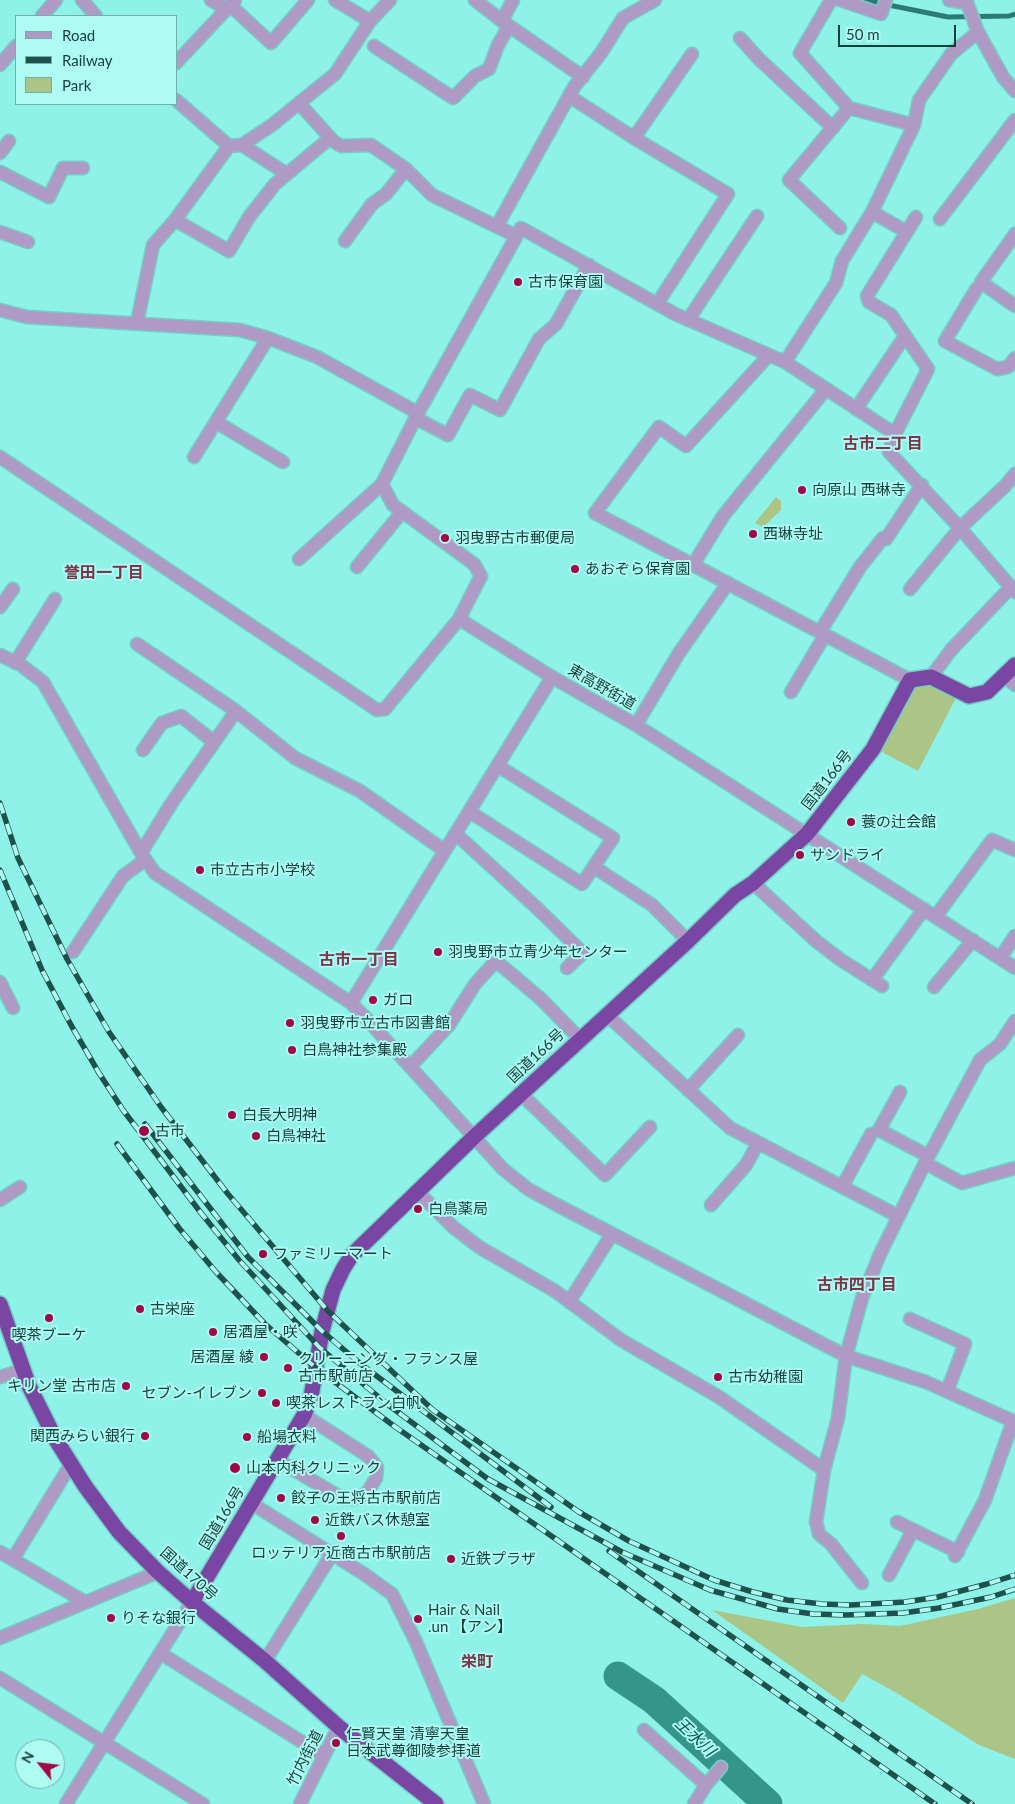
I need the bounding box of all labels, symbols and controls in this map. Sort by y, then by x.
legend [15,15,178,105]
scale bar [840,15,958,47]
text: 50 m [846,25,880,43]
text: Road [62,26,95,44]
text: Railway [62,51,113,69]
text: Park [62,76,91,94]
place label: 古市保育園 [528,273,603,291]
marker: 古市保育園 [512,276,524,288]
district label: 古市二丁目 [843,434,923,454]
place label: 向原山 西琳寺 [812,481,906,499]
marker: 向原山 西琳寺 [796,484,808,496]
place label: 西琳寺址 [763,525,823,543]
marker: 西琳寺址 [747,528,759,540]
place label: 羽曳野古市郵便局 [455,529,575,547]
marker: 羽曳野古市郵便局 [439,532,451,544]
place label: あおぞら保育園 [585,560,690,578]
district label: 誉田一丁目 [64,563,144,583]
marker: あおぞら保育園 [569,563,581,575]
street label: 東高野街道 [565,660,639,714]
street label: 国道166号 [798,746,856,814]
place label: 蓑の辻会館 [861,813,936,831]
marker: 蓑の辻会館 [845,816,857,828]
place label: サンドライ [810,846,885,864]
marker: サンドライ [794,849,806,861]
place label: 市立古市小学校 [210,861,315,879]
marker: 市立古市小学校 [194,864,206,876]
place label: 羽曳野市立青少年センター [448,943,628,961]
marker: 羽曳野市立青少年センター [432,946,444,958]
district label: 古市一丁目 [319,950,399,970]
place label: ガロ [383,991,413,1009]
marker: ガロ [367,994,379,1006]
place label: 羽曳野市立古市図書館 [300,1014,450,1032]
marker: 羽曳野市立古市図書館 [284,1017,296,1029]
street label: 国道166号 [504,1025,568,1087]
place label: 白鳥神社参集殿 [302,1041,407,1059]
marker: 白鳥神社参集殿 [286,1044,298,1056]
place label: 白長大明神 [242,1106,317,1124]
marker: 白長大明神 [226,1109,238,1121]
place label: 古市 [155,1122,185,1140]
marker: 古市 [137,1124,151,1138]
place label: 白鳥神社 [266,1127,326,1145]
marker: 白鳥神社 [250,1130,262,1142]
place label: 白鳥薬局 [428,1200,488,1218]
marker: 白鳥薬局 [412,1203,424,1215]
place label: ファミリーマート [273,1245,393,1263]
marker: ファミリーマート [257,1248,269,1260]
district label: 古市四丁目 [817,1275,897,1295]
place label: 古栄座 [150,1300,195,1318]
marker: 古栄座 [134,1303,146,1315]
marker: 喫茶ブーケ [43,1312,55,1324]
place label: 居酒屋・咲 [223,1323,298,1341]
place label: 喫茶ブーケ [12,1326,86,1344]
marker: 居酒屋・咲 [207,1326,219,1338]
place label: 居酒屋 綾 [190,1348,254,1366]
place label: クリーニング・フランス屋 古市駅前店 [298,1350,478,1385]
marker: 居酒屋 綾 [258,1351,270,1363]
marker: クリーニング・フランス屋 古市駅前店 [282,1362,294,1374]
place label: 古市幼稚園 [728,1368,803,1386]
marker: 古市幼稚園 [712,1371,724,1383]
place label: キリン堂 古市店 [7,1377,116,1395]
marker: キリン堂 古市店 [120,1380,132,1392]
place label: セブン-イレブン [141,1384,252,1402]
marker: セブン-イレブン [256,1387,268,1399]
place label: 喫茶レストラン白帆 [286,1394,421,1412]
marker: 喫茶レストラン白帆 [270,1397,282,1409]
place label: 関西みらい銀行 [30,1427,135,1445]
place label: 船場衣料 [257,1428,317,1446]
marker: 関西みらい銀行 [139,1430,151,1442]
marker: 船場衣料 [241,1431,253,1443]
place label: 山本内科クリニック [246,1459,381,1477]
marker: 山本内科クリニック [228,1461,242,1475]
street label: 国道166号 [196,1483,248,1553]
place label: 餃子の王将古市駅前店 [291,1489,441,1507]
marker: 餃子の王将古市駅前店 [275,1492,287,1504]
place label: 近鉄バス休憩室 [325,1511,430,1529]
marker: 近鉄バス休憩室 [309,1514,321,1526]
marker: ロッテリア近商古市駅前店 [335,1530,347,1542]
street label: 国道170号 [157,1544,221,1604]
place label: ロッテリア近商古市駅前店 [251,1544,431,1562]
place label: 近鉄プラザ [461,1550,536,1568]
marker: 近鉄プラザ [445,1553,457,1565]
place label: Hair & Nail .un 【アン】 [428,1601,512,1636]
place label: りそな銀行 [121,1609,196,1627]
marker: りそな銀行 [105,1612,117,1624]
marker: Hair & Nail .un 【アン】 [412,1613,424,1625]
district label: 栄町 [461,1652,493,1672]
water label: 王水川 [671,1714,719,1760]
place label: 仁賢天皇 清寧天皇 日本武尊御陵参拝道 [346,1725,481,1760]
street label: 竹内街道 [283,1727,327,1789]
marker: 仁賢天皇 清寧天皇 日本武尊御陵参拝道 [330,1737,342,1749]
north arrow [15,1739,65,1789]
text: N [17,1748,37,1766]

